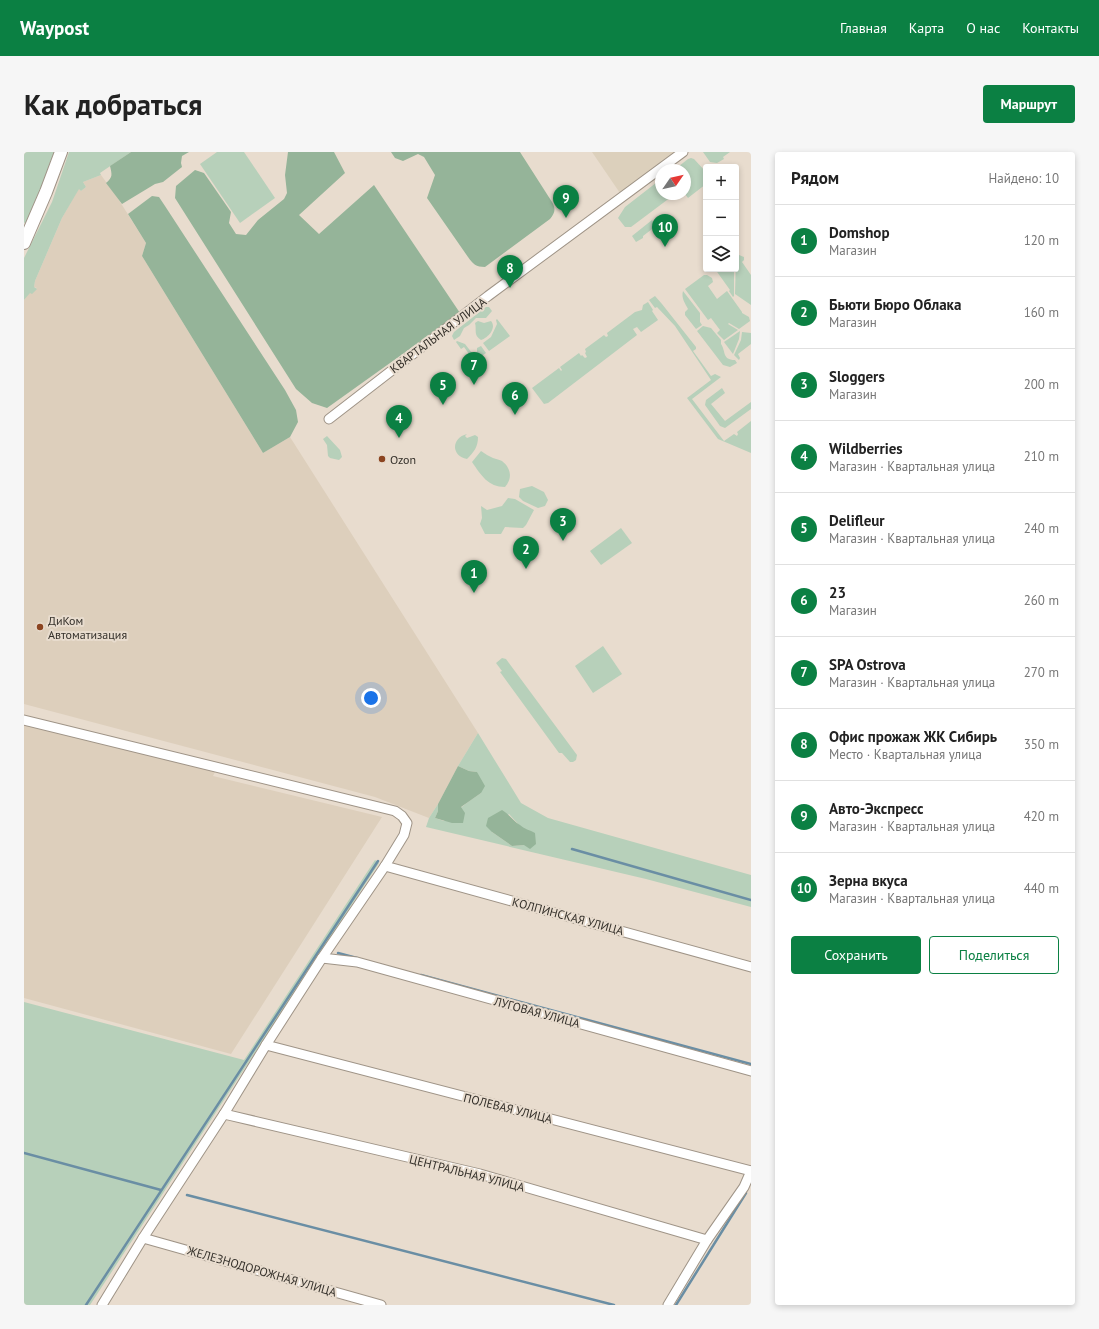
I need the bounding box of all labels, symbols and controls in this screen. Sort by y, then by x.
text: Waypost [20,16,89,40]
text: Главная [840,19,887,37]
text: Карта [909,19,944,37]
text: О нас [966,19,1000,37]
text: Контакты [1022,19,1079,37]
button: Маршрут [983,85,1075,123]
text: Как добраться [24,86,202,123]
north arrow [655,164,691,200]
map controls [703,164,739,272]
button: + [703,164,739,200]
text: Рядом [791,167,839,189]
text: Найдено: 10 [989,170,1059,187]
pin: 9 [553,185,579,218]
button: − [703,200,739,236]
pin: 10 [652,214,678,247]
text: Domshop [829,223,890,242]
text: 1 [800,232,808,249]
text: 120 m [1024,232,1059,249]
button: layers [703,236,739,272]
text: Магазин [829,242,877,259]
pin: 8 [497,255,523,288]
street label: КВАРТАЛЬНАЯ УЛИЦА [387,294,489,376]
text: Бьюти Бюро Облака [829,295,961,314]
text: 2 [800,304,808,321]
text: 160 m [1024,304,1059,321]
text: Магазин [829,314,877,331]
pin: 7 [461,352,487,385]
text: Sloggers [829,367,885,386]
pin: 5 [430,372,456,405]
text: 3 [800,376,808,393]
text: 200 m [1024,376,1059,393]
pin: 6 [502,382,528,415]
text: Магазин [829,386,877,403]
pin: 4 [386,405,412,438]
text: Wildberries [829,439,903,458]
text: 4 [800,448,808,465]
text: 210 m [1024,448,1059,465]
place label: Ozon [390,452,416,467]
marker: Ozon [377,454,387,464]
text: Магазин · Квартальная улица [829,458,995,475]
pin: 3 [550,508,576,541]
text: Delifleur [829,511,885,530]
text: 5 [800,520,808,537]
text: 240 m [1024,520,1059,537]
text: Магазин · Квартальная улица [829,530,995,547]
pin: 2 [513,536,539,569]
pin: 1 [461,560,487,593]
text: 23 [829,583,846,602]
text: 6 [800,592,808,609]
text: 260 m [1024,592,1059,609]
text: Магазин [829,602,877,619]
place label: ДиКом Автоматизация [48,613,127,642]
marker: ДиКом Автоматизация [35,622,45,632]
text: SPA Ostrova [829,655,906,674]
text: 7 [800,664,808,681]
text: 270 m [1024,664,1059,681]
text: Магазин · Квартальная улица [829,674,995,691]
your location [361,688,381,708]
text: Офис прожаж ЖК Сибирь [829,727,997,746]
text: 8 [800,736,808,753]
text: 350 m [1024,736,1059,753]
text: Место · Квартальная улица [829,746,982,763]
text: Авто-Экспресс [829,799,924,818]
text: 9 [800,808,808,825]
text: 420 m [1024,808,1059,825]
text: Магазин · Квартальная улица [829,818,995,835]
text: Зерна вкуса [829,871,908,890]
text: 10 [797,880,811,897]
text: 440 m [1024,880,1059,897]
text: Магазин · Квартальная улица [829,890,995,907]
street label: КОЛПИНСКАЯ УЛИЦА [511,894,625,938]
button: Сохранить [791,936,921,974]
button: Поделиться [929,936,1059,974]
street label: ЛУГОВАЯ УЛИЦА [491,993,582,1031]
street label: ПОЛЕВАЯ УЛИЦА [462,1090,554,1126]
street label: ЦЕНТРАЛЬНАЯ УЛИЦА [408,1151,526,1195]
street label: ЖЕЛЕЗНОДОРОЖНАЯ УЛИЦА [185,1242,338,1299]

